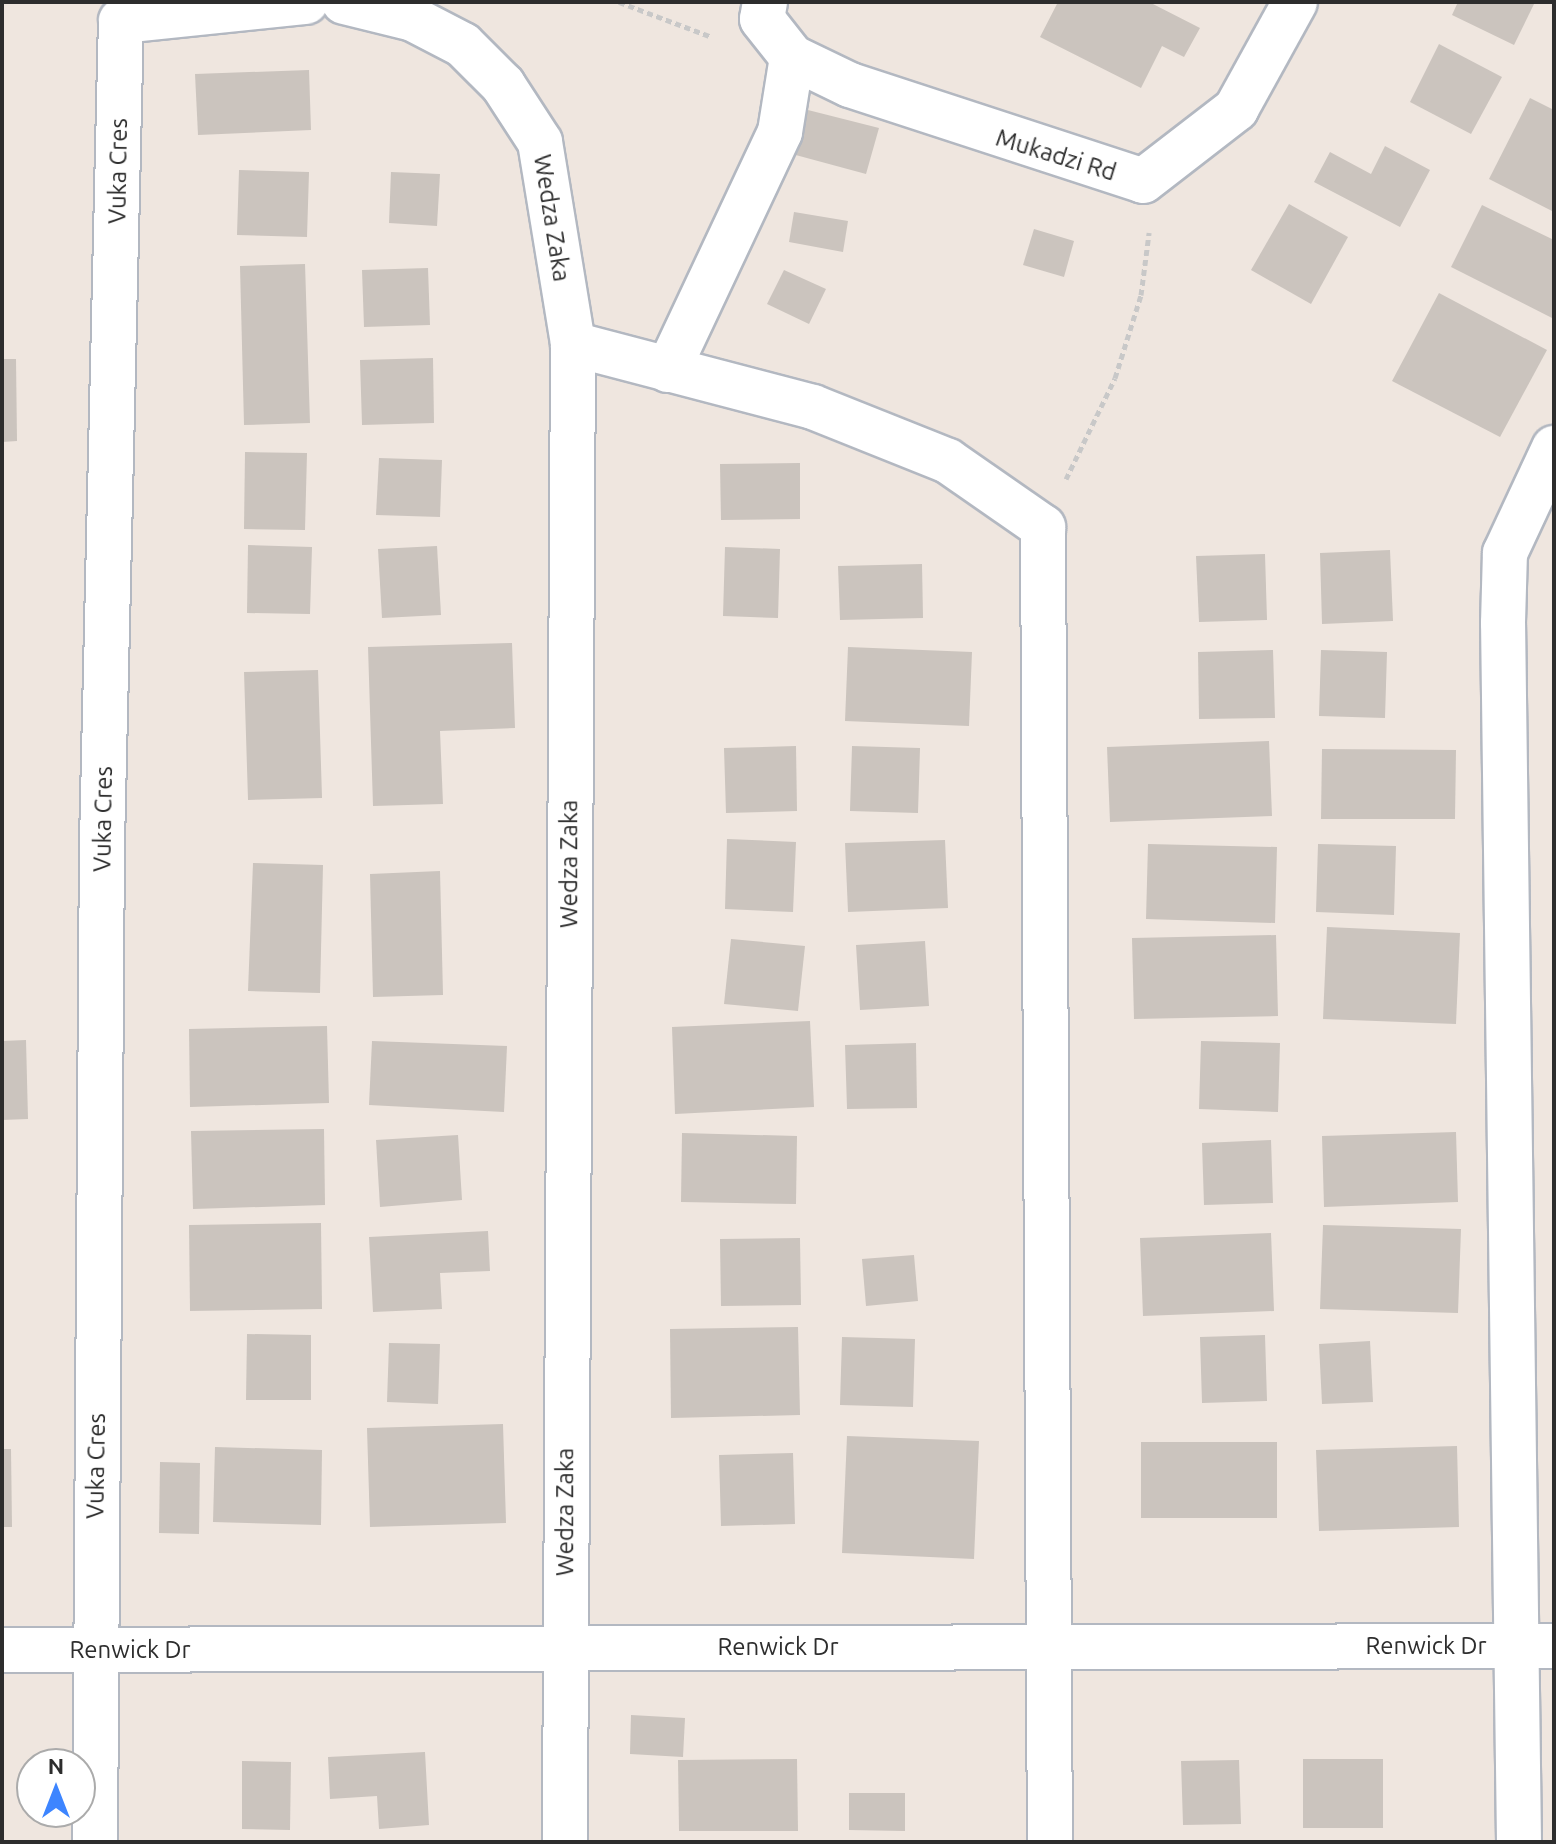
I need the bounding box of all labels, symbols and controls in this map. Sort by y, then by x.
street label: Vuka Cres [103,118,133,224]
street label: Mukadzi Rd [992,123,1120,187]
street label: Wedza Zaka [528,152,576,284]
street label: Vuka Cres [88,766,118,872]
street label: Wedza Zaka [555,800,583,928]
street label: Vuka Cres [81,1413,111,1519]
street label: Wedza Zaka [551,1448,579,1576]
street label: Renwick Dr [1365,1632,1487,1660]
street label: Renwick Dr [717,1633,839,1661]
street label: Renwick Dr [69,1636,191,1664]
north arrow [16,1748,96,1828]
text: N [48,1753,64,1778]

